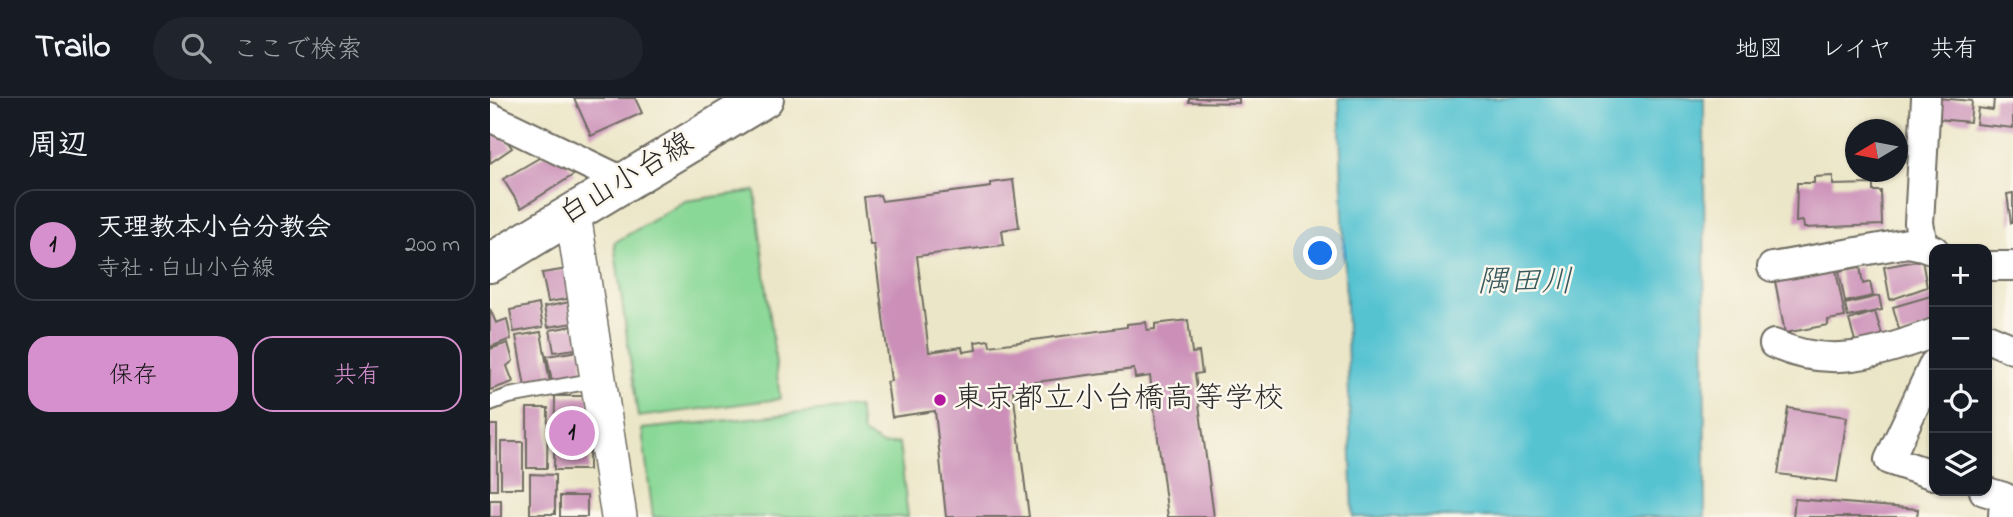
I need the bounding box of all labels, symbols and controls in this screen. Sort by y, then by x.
search box [153,17,643,80]
text: Trailo [35,24,111,72]
icon: search [177,29,215,67]
text: ここで検索 [233,32,363,70]
text: 地図 [1735,33,1783,68]
text: レイヤ [1821,33,1892,68]
text: 共有 [1930,33,1978,68]
north arrow [1845,119,1908,182]
street label: 白山小台線 [551,123,703,237]
text: 周辺 [28,125,88,169]
text: 天理教本小台分教会 [97,210,331,248]
text: 1 [49,229,57,262]
text: 200 m [405,229,460,262]
your location [1303,236,1337,270]
map controls [1929,244,1992,496]
button: + [1929,244,1992,307]
text: 寺社 · 白山小台線 [97,253,274,286]
water label: 隅田川 [1477,260,1573,307]
button: − [1929,307,1992,370]
button: 保存 [28,336,238,412]
button: 共有 [252,336,462,412]
button: locate [1929,370,1992,433]
place label: 東京都立小台橋高等学校 [954,378,1284,422]
marker: 東京都立小台橋高等学校 [932,392,948,408]
pin: 1 [549,407,595,459]
button: layers [1929,433,1992,496]

